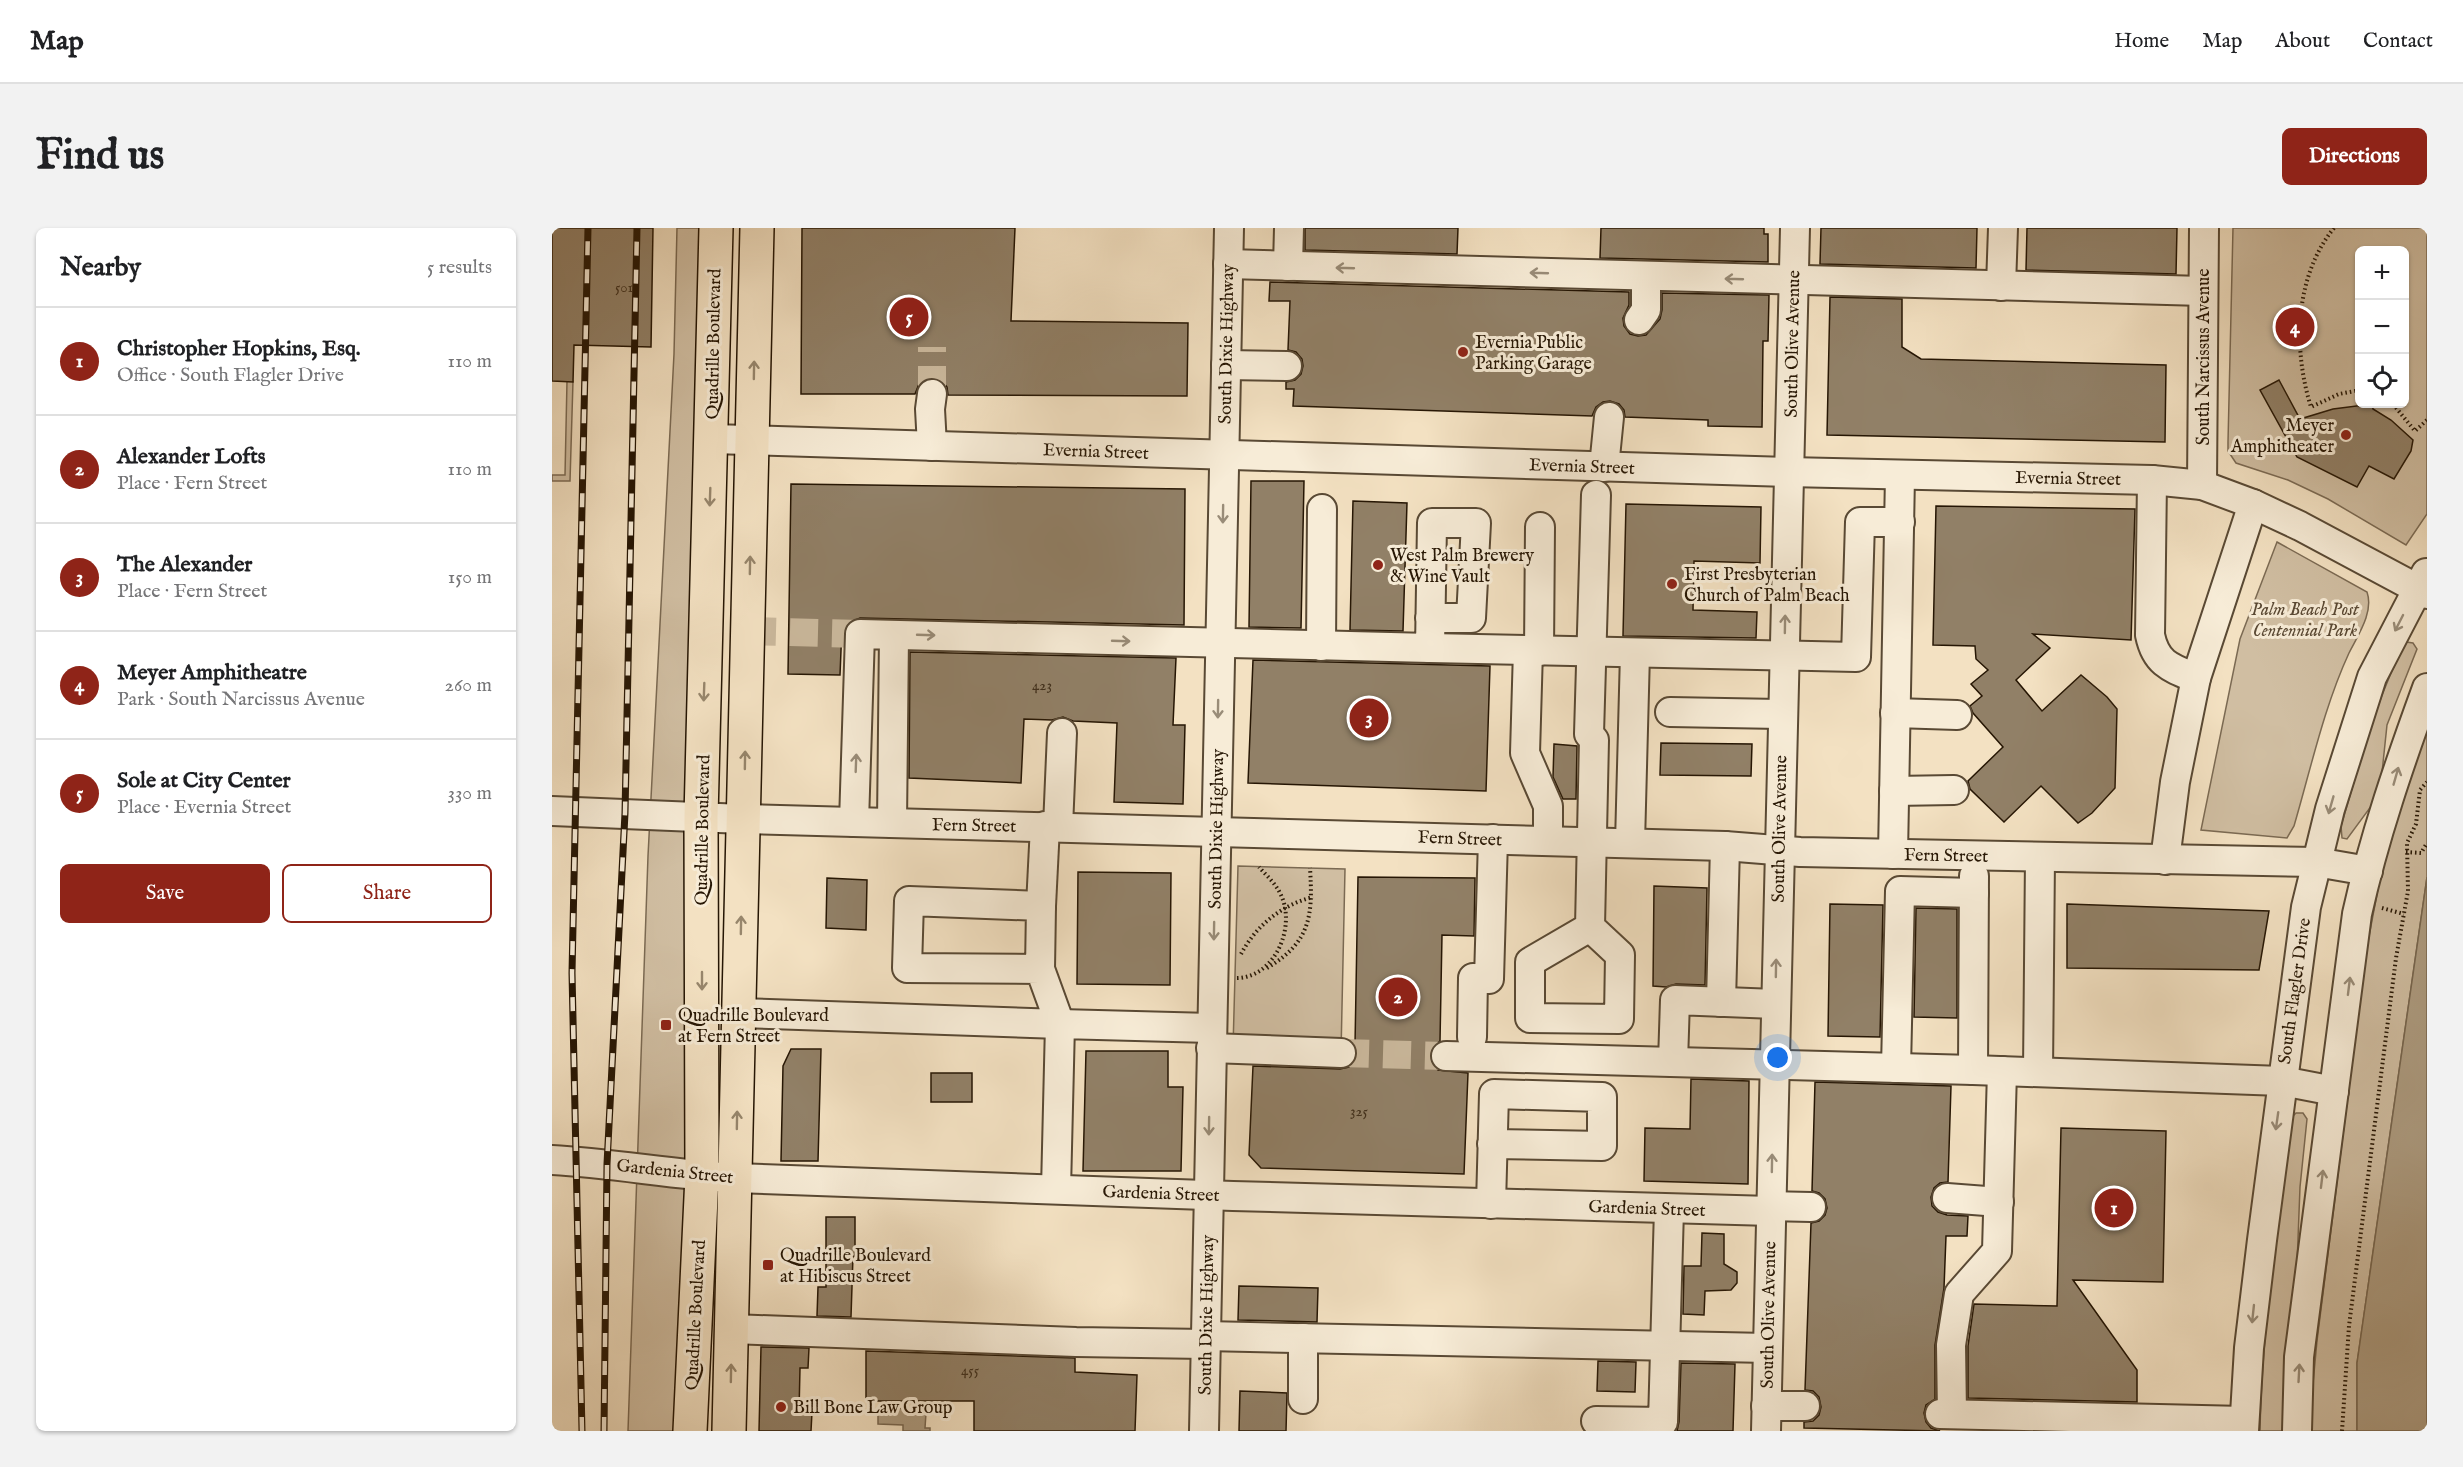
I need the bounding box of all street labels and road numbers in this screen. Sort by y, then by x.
street label: South Dixie Highway [1215,263,1240,424]
street label: Quadrille Boulevard [702,268,727,420]
street label: South Narcissus Avenue [2193,268,2216,446]
street label: South Olive Avenue [1781,270,1806,418]
street label: Evernia Street [1043,439,1149,466]
street label: Evernia Street [1529,454,1635,481]
street label: Evernia Street [2015,467,2121,492]
street label: South Dixie Highway [1205,748,1230,909]
street label: Quadrille Boulevard [691,754,716,906]
street label: South Olive Avenue [1768,755,1793,903]
street label: Fern Street [932,814,1016,839]
street label: Fern Street [1417,827,1503,852]
street label: Fern Street [1904,844,1988,869]
street label: South Flagler Drive [2274,917,2317,1066]
street label: Gardenia Street [615,1155,734,1190]
street label: Gardenia Street [1102,1181,1220,1208]
street label: Gardenia Street [1588,1196,1706,1223]
street label: South Dixie Highway [1195,1234,1220,1395]
street label: Quadrille Boulevard [681,1239,712,1391]
street label: South Olive Avenue [1757,1241,1782,1389]

